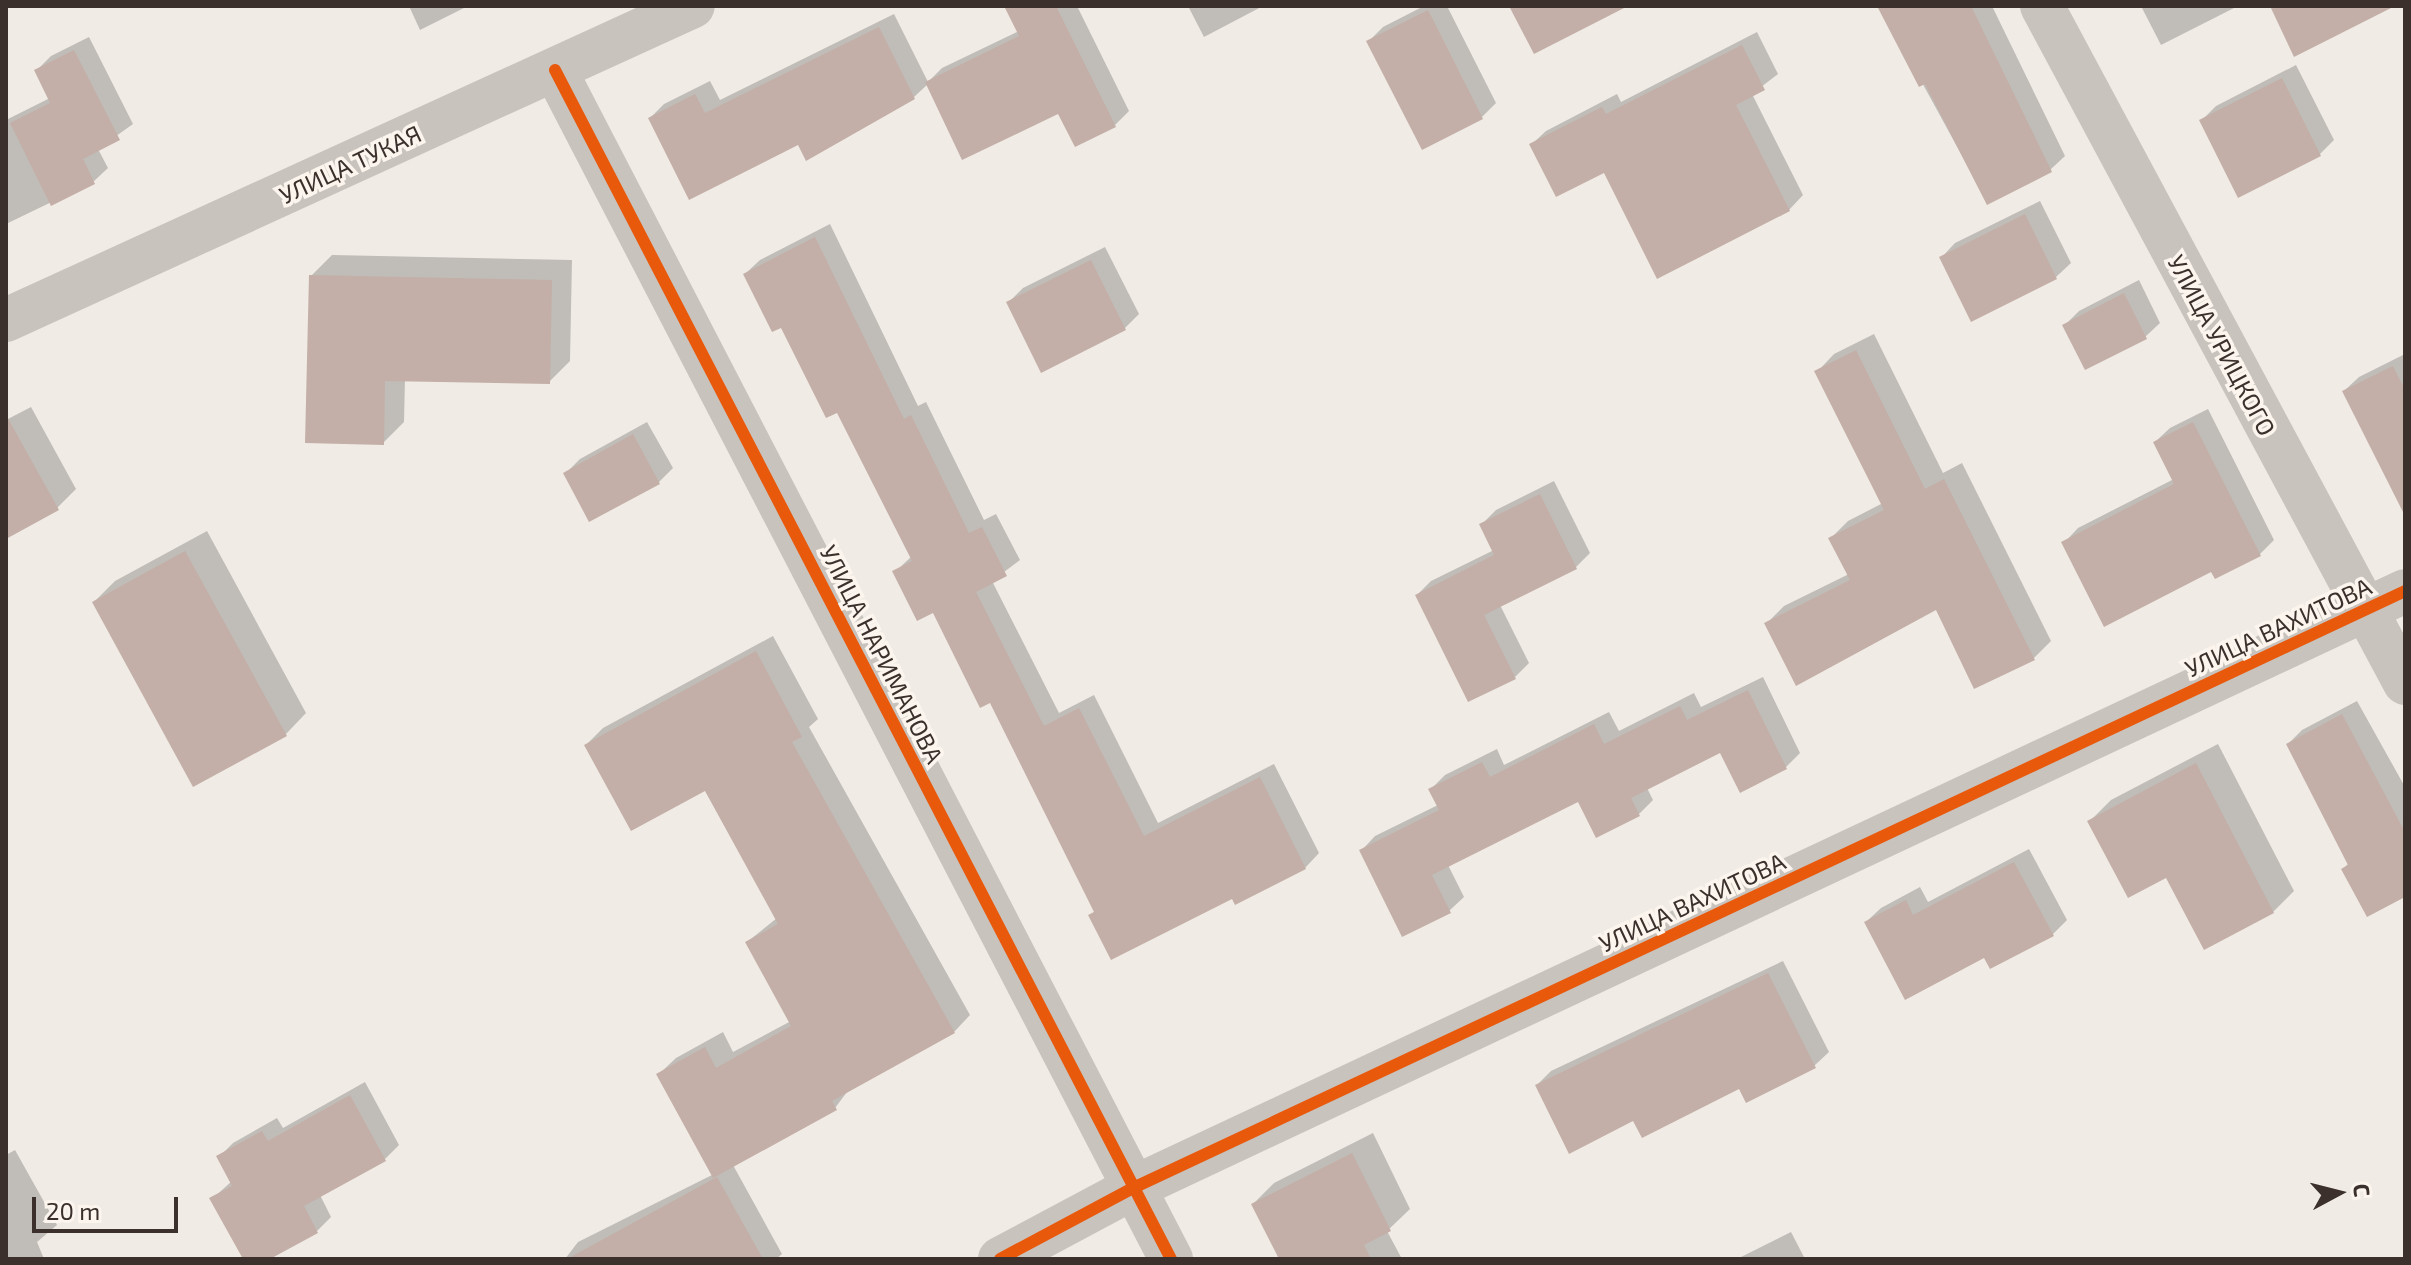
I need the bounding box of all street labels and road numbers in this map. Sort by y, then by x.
street label: УЛИЦА ТУКАЯ [275,119,425,209]
street label: УЛИЦА УРИЦКОГО [2162,250,2282,440]
street label: УЛИЦА НАРИМАНОВА [814,540,950,768]
street label: УЛИЦА ВАХИТОВА [2180,571,2376,683]
street label: УЛИЦА ВАХИТОВА [1594,846,1790,958]

